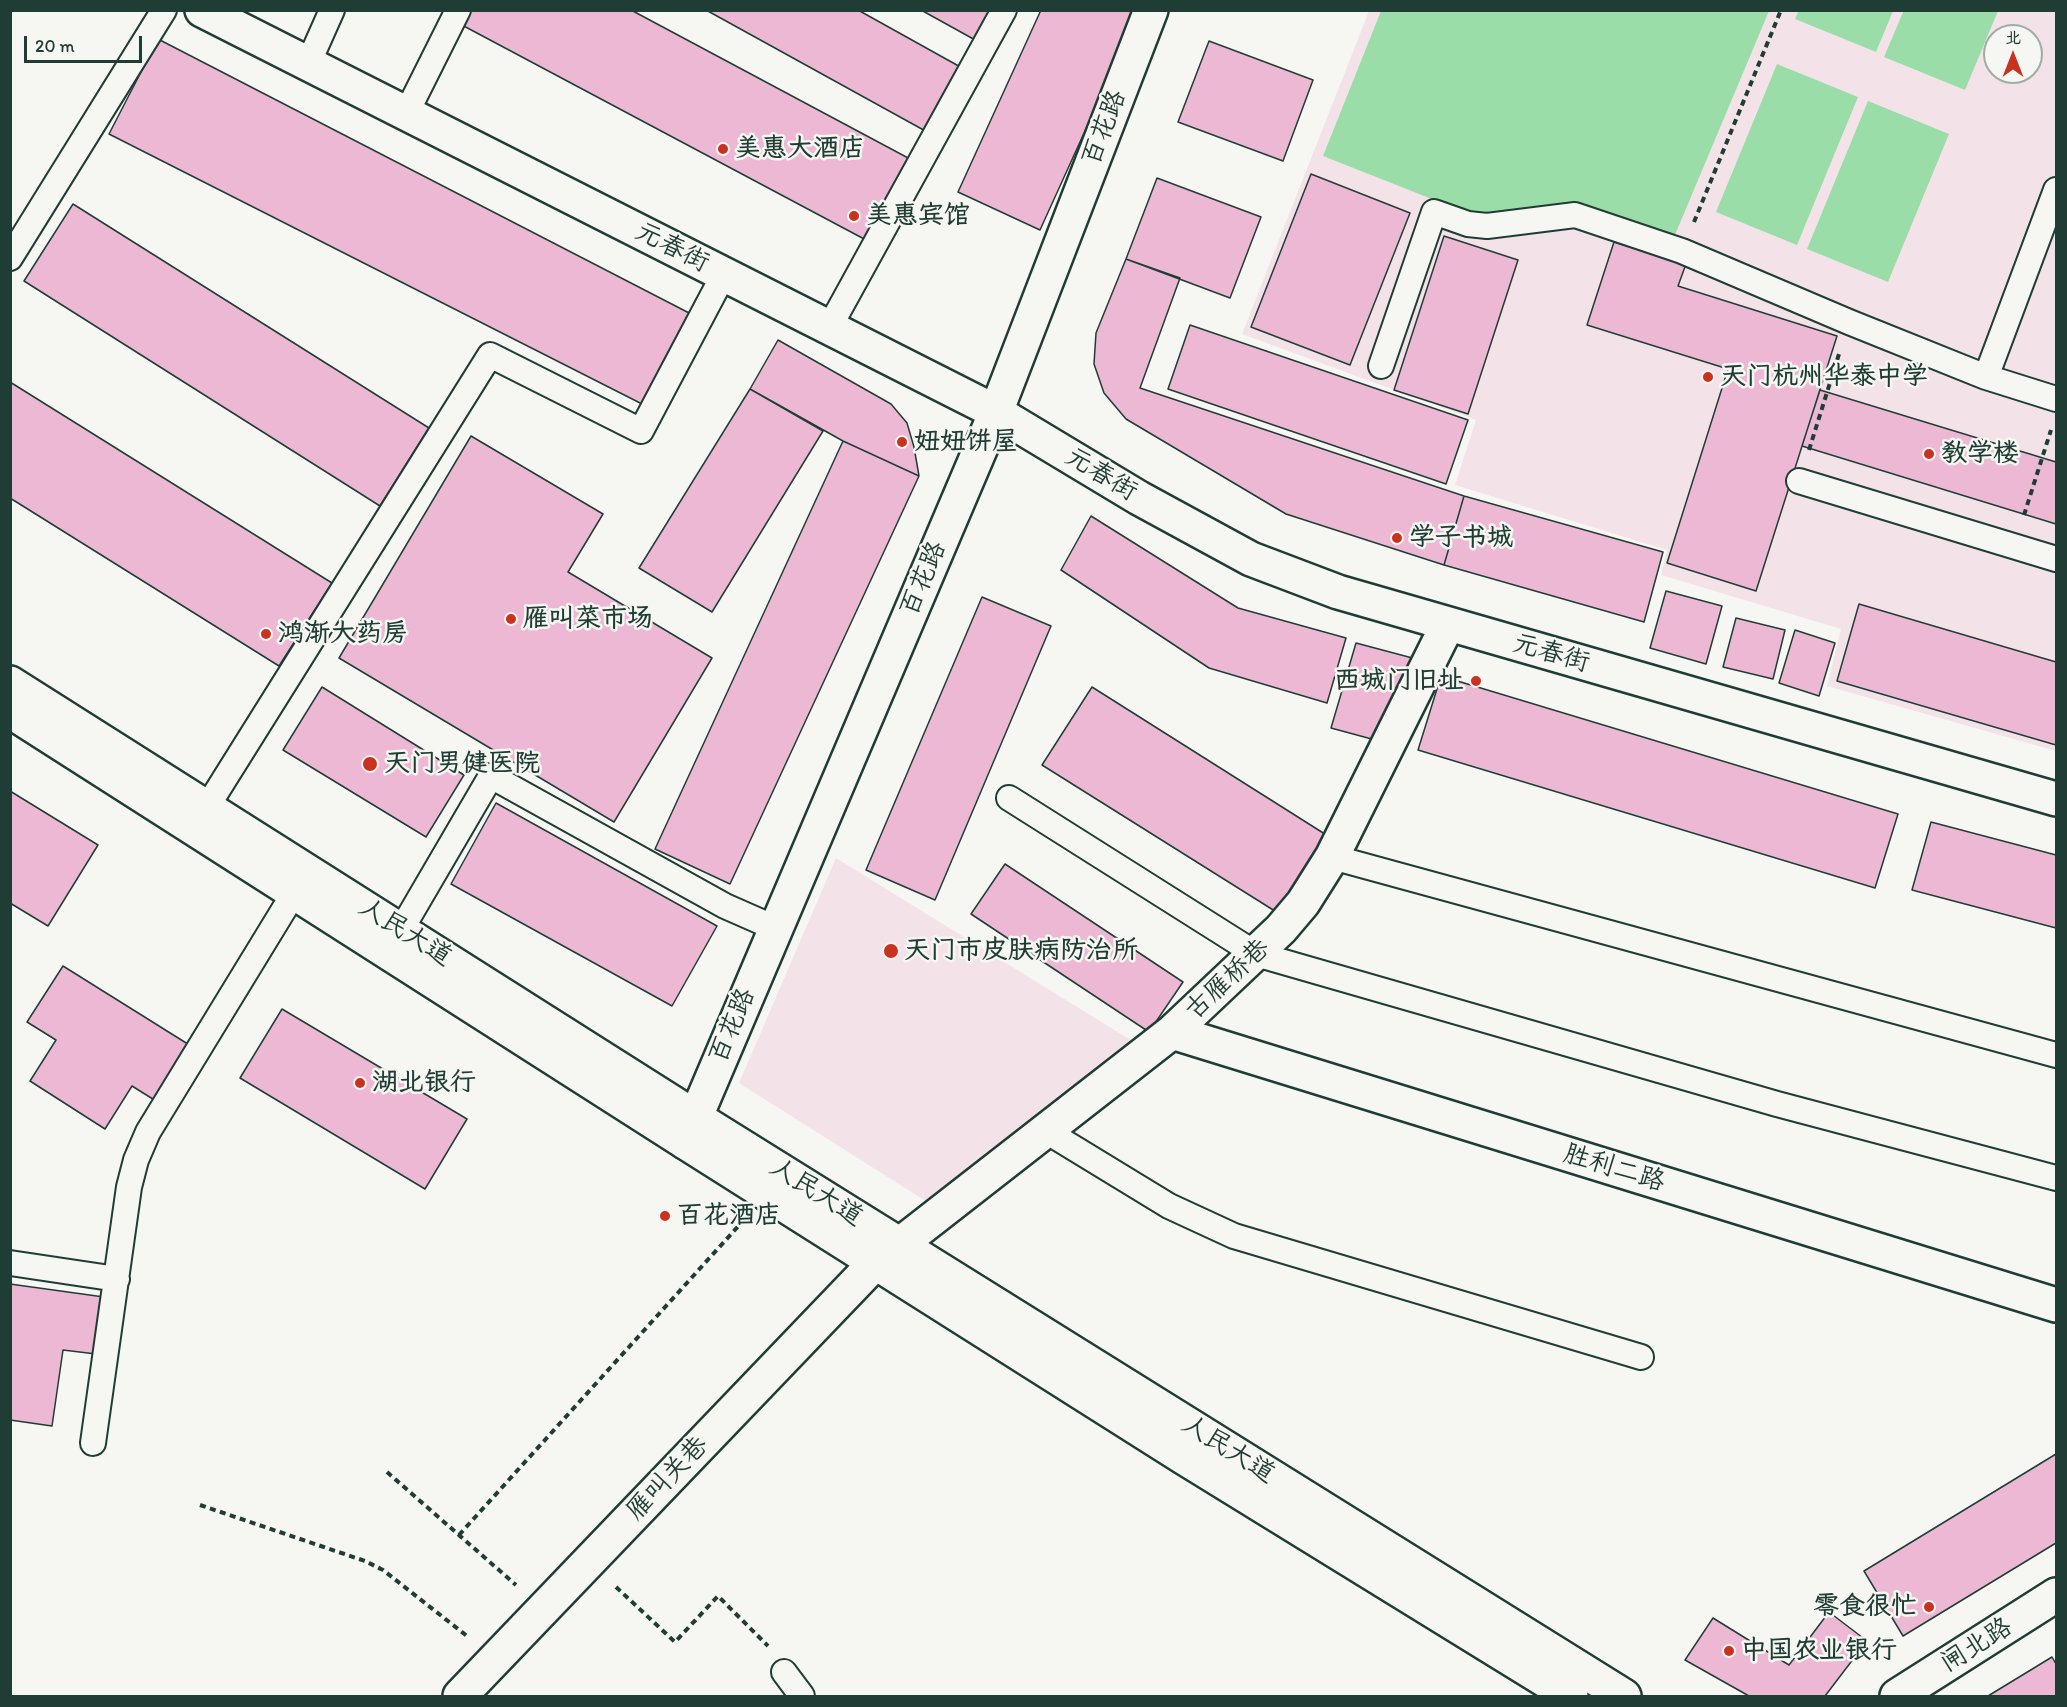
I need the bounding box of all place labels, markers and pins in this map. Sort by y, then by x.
place label: 美惠大酒店 [735,133,865,165]
marker: 美惠大酒店 [716,142,730,156]
place label: 美惠宾馆 [866,200,970,232]
marker: 美惠宾馆 [847,209,861,223]
place label: 天门杭州华泰中学 [1720,361,1928,393]
marker: 天门杭州华泰中学 [1701,370,1715,384]
place label: 妞妞饼屋 [914,426,1018,458]
marker: 妞妞饼屋 [895,435,909,449]
place label: 教学楼 [1941,438,2019,470]
marker: 教学楼 [1922,447,1936,461]
place label: 学子书城 [1409,522,1513,554]
marker: 学子书城 [1390,531,1404,545]
place label: 雁叫菜市场 [523,603,653,635]
marker: 雁叫菜市场 [504,612,518,626]
place label: 鸿渐大药房 [278,618,408,650]
marker: 鸿渐大药房 [259,627,273,641]
place label: 西城门旧址 [1334,665,1464,697]
marker: 西城门旧址 [1469,674,1483,688]
place label: 天门男健医院 [384,748,540,780]
marker: 天门男健医院 [361,755,379,773]
place label: 天门市皮肤病防治所 [904,935,1138,967]
marker: 天门市皮肤病防治所 [882,942,900,960]
place label: 湖北银行 [372,1067,476,1099]
marker: 湖北银行 [353,1076,367,1090]
place label: 百花酒店 [677,1200,781,1232]
marker: 百花酒店 [658,1209,672,1223]
place label: 零食很忙 [1813,1591,1917,1623]
marker: 零食很忙 [1922,1600,1936,1614]
place label: 中国农业银行 [1741,1635,1897,1667]
marker: 中国农业银行 [1722,1644,1736,1658]

